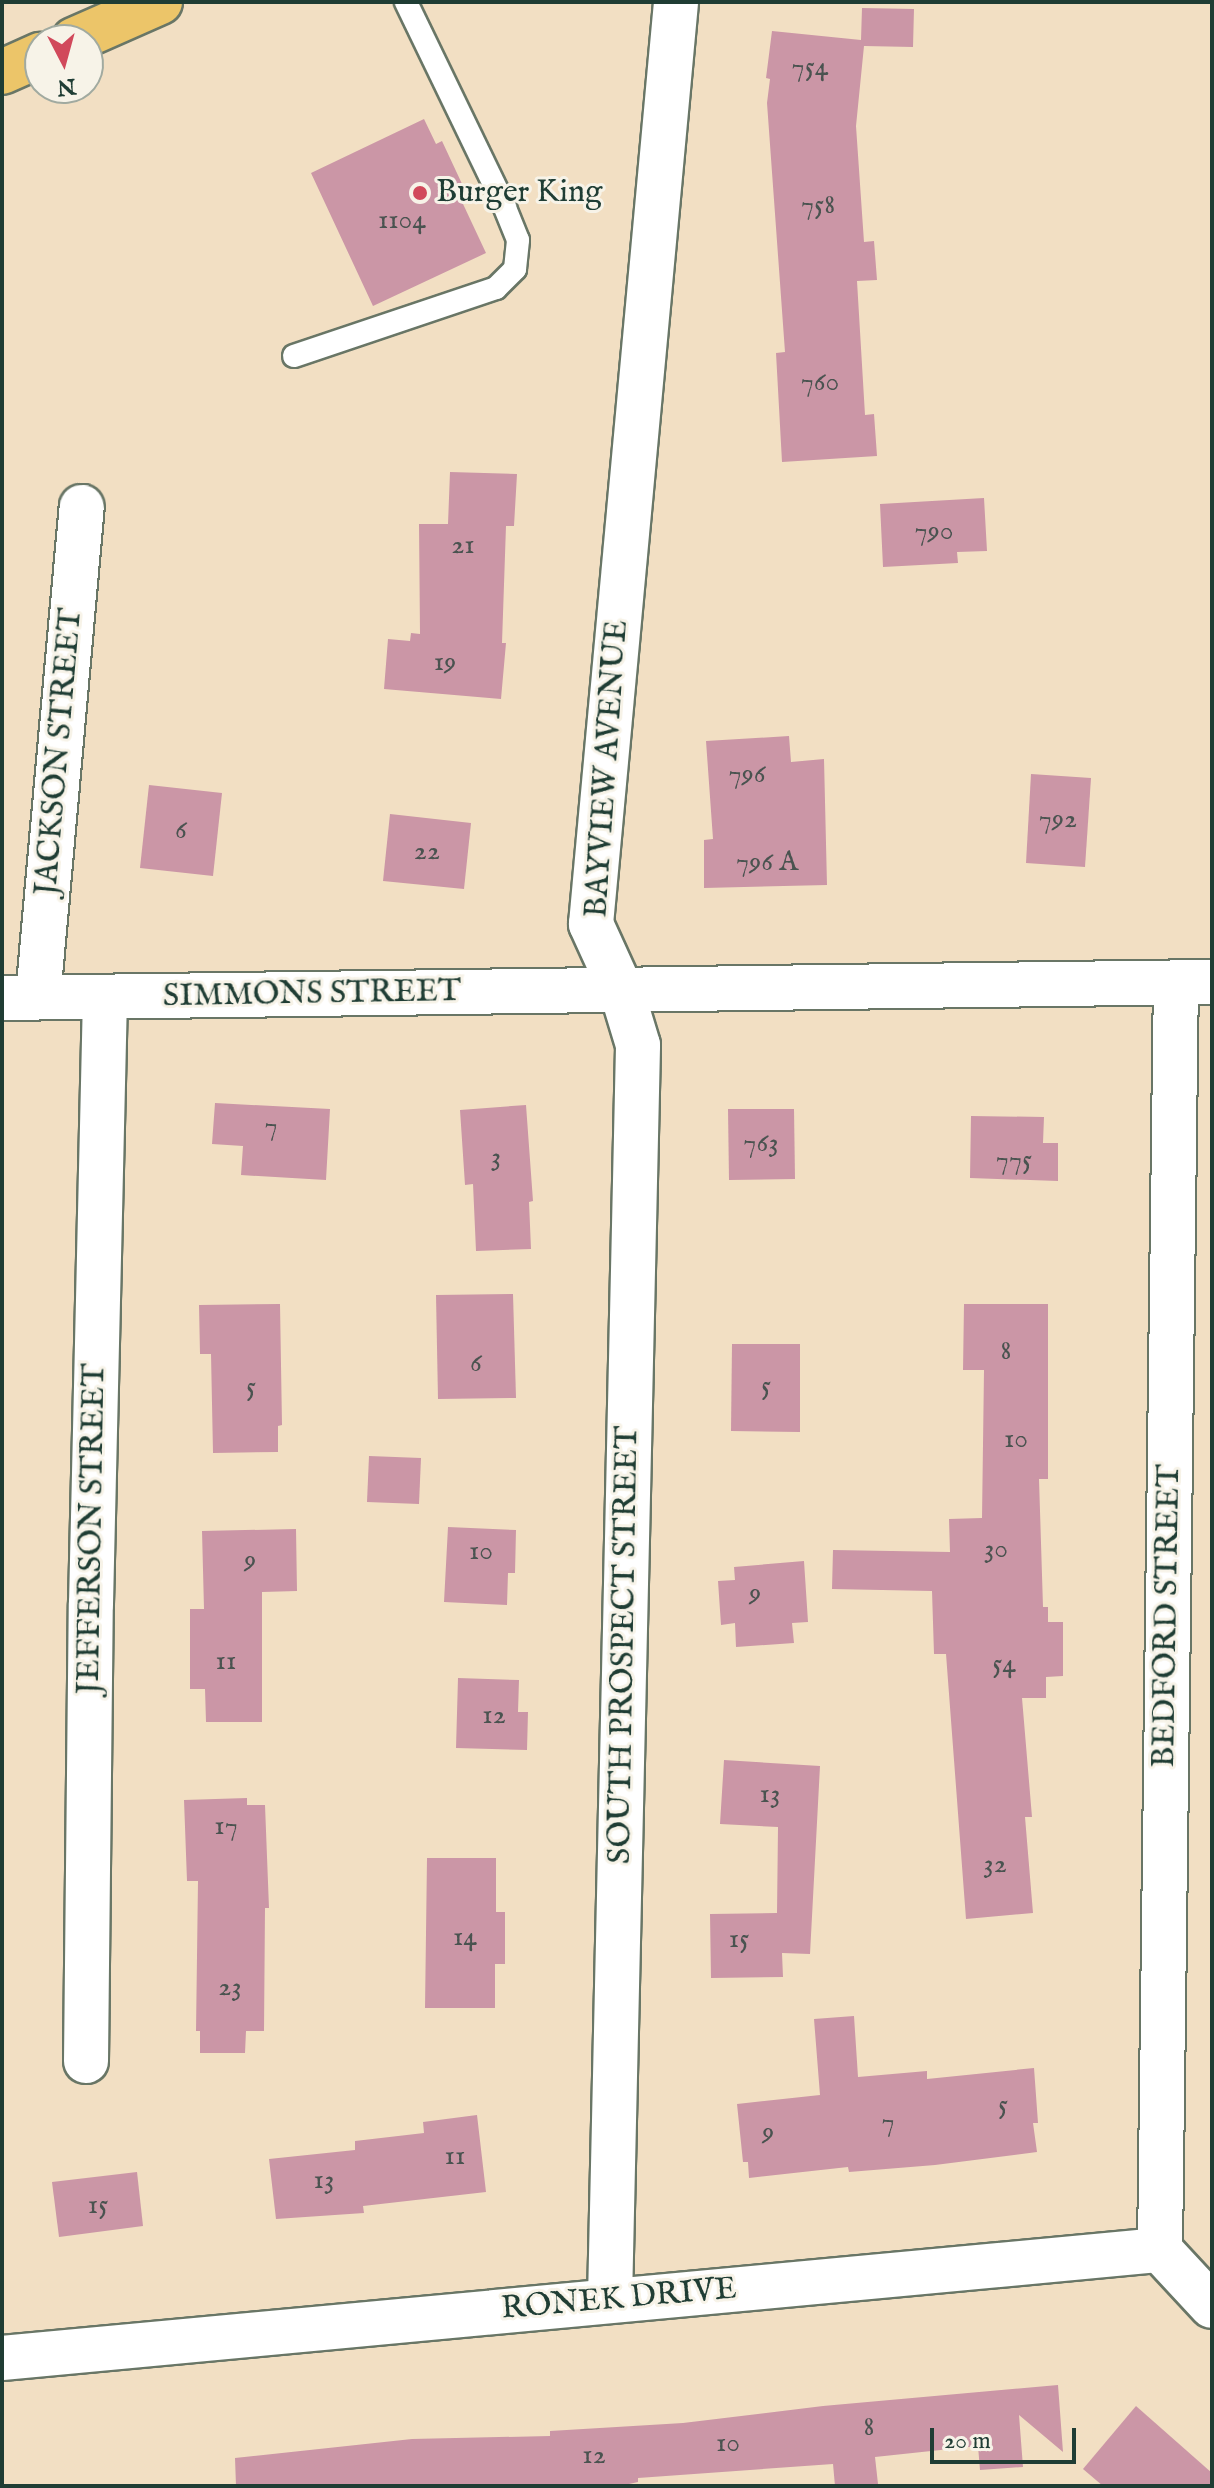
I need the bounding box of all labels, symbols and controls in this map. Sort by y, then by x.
north arrow [24,24,104,104]
house number: 754 [792,51,828,85]
text: N [55,71,77,101]
place label: Burger King [436,174,602,212]
marker: Burger King [411,184,429,202]
house number: 758 [801,189,835,223]
house number: 1104 [378,204,426,238]
house number: 760 [801,366,839,400]
house number: 790 [914,515,954,549]
house number: 21 [451,529,475,563]
street label: JACKSON STREET [28,607,92,897]
street label: BAYVIEW AVENUE [578,619,638,919]
house number: 19 [434,646,456,680]
house number: 796 [728,758,766,792]
house number: 792 [1039,803,1077,837]
house number: 6 [175,814,187,848]
house number: 22 [414,835,440,869]
house number: 796 A [736,846,798,880]
street label: SIMMONS STREET [162,973,462,1017]
house number: 7 [264,1110,278,1144]
house number: 763 [743,1127,779,1161]
house number: 3 [491,1141,501,1175]
house number: 775 [996,1144,1032,1178]
house number: 8 [1001,1335,1011,1369]
house number: 6 [470,1347,482,1381]
street label: JEFFERSON STREET [71,1363,115,1695]
house number: 5 [761,1370,771,1404]
house number: 5 [246,1371,256,1405]
house number: 10 [1004,1423,1028,1457]
street label: SOUTH PROSPECT STREET [602,1426,648,1864]
street label: BEDFORD STREET [1146,1464,1190,1768]
house number: 30 [984,1533,1008,1567]
house number: 10 [469,1535,493,1569]
house number: 9 [244,1544,256,1578]
house number: 9 [749,1577,761,1611]
house number: 11 [216,1645,236,1679]
house number: 54 [992,1648,1016,1682]
house number: 12 [482,1699,506,1733]
house number: 13 [760,1778,780,1812]
house number: 17 [214,1810,238,1844]
house number: 32 [983,1848,1007,1882]
house number: 14 [453,1921,477,1955]
house number: 15 [729,1923,749,1957]
house number: 23 [218,1971,242,2005]
house number: 5 [998,2089,1008,2123]
house number: 7 [881,2106,895,2140]
house number: 9 [762,2116,774,2150]
house number: 11 [445,2140,465,2174]
house number: 13 [314,2164,334,2198]
house number: 15 [88,2189,108,2223]
street label: RONEK DRIVE [500,2271,738,2329]
house number: 8 [864,2411,874,2445]
scale bar [934,2412,1080,2462]
text: 20 m [944,2426,991,2457]
house number: 10 [716,2427,740,2461]
house number: 12 [582,2439,606,2473]

